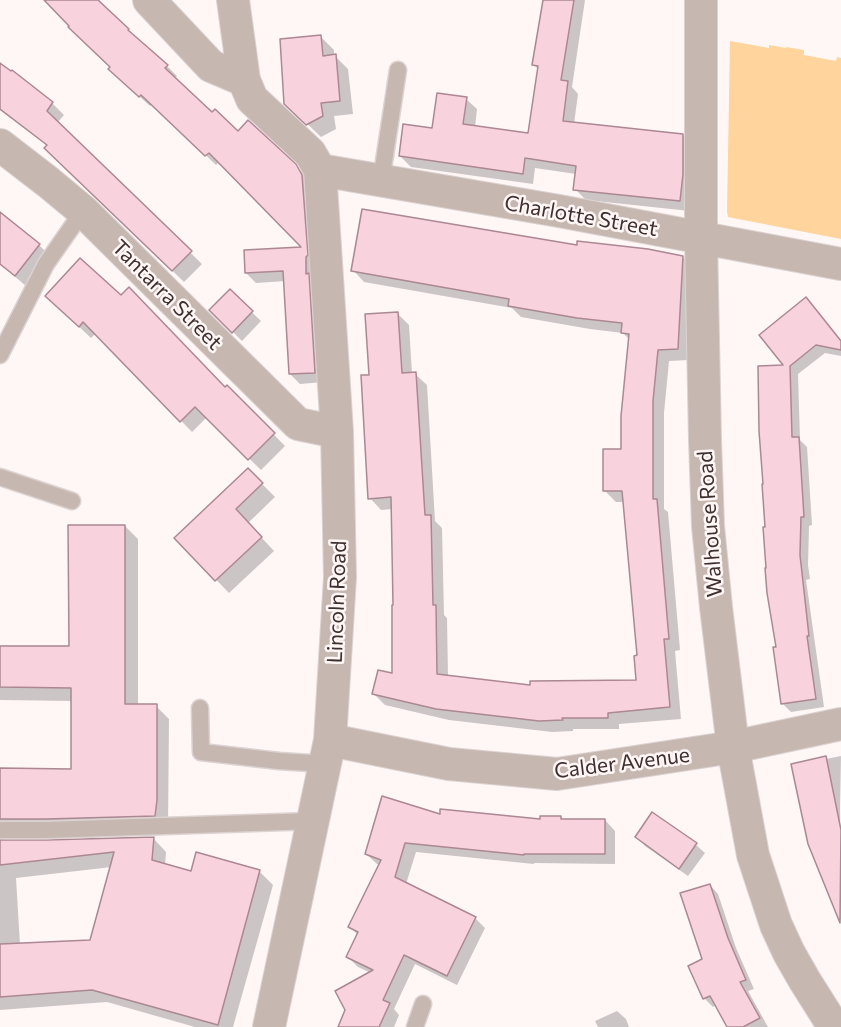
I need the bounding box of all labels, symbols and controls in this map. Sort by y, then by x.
street label: Charlotte Street [502,190,660,242]
street label: Tantarra Street [107,235,227,355]
street label: Walhouse Road [692,450,728,598]
street label: Lincoln Road [322,540,352,664]
street label: Calder Avenue [553,742,691,784]

